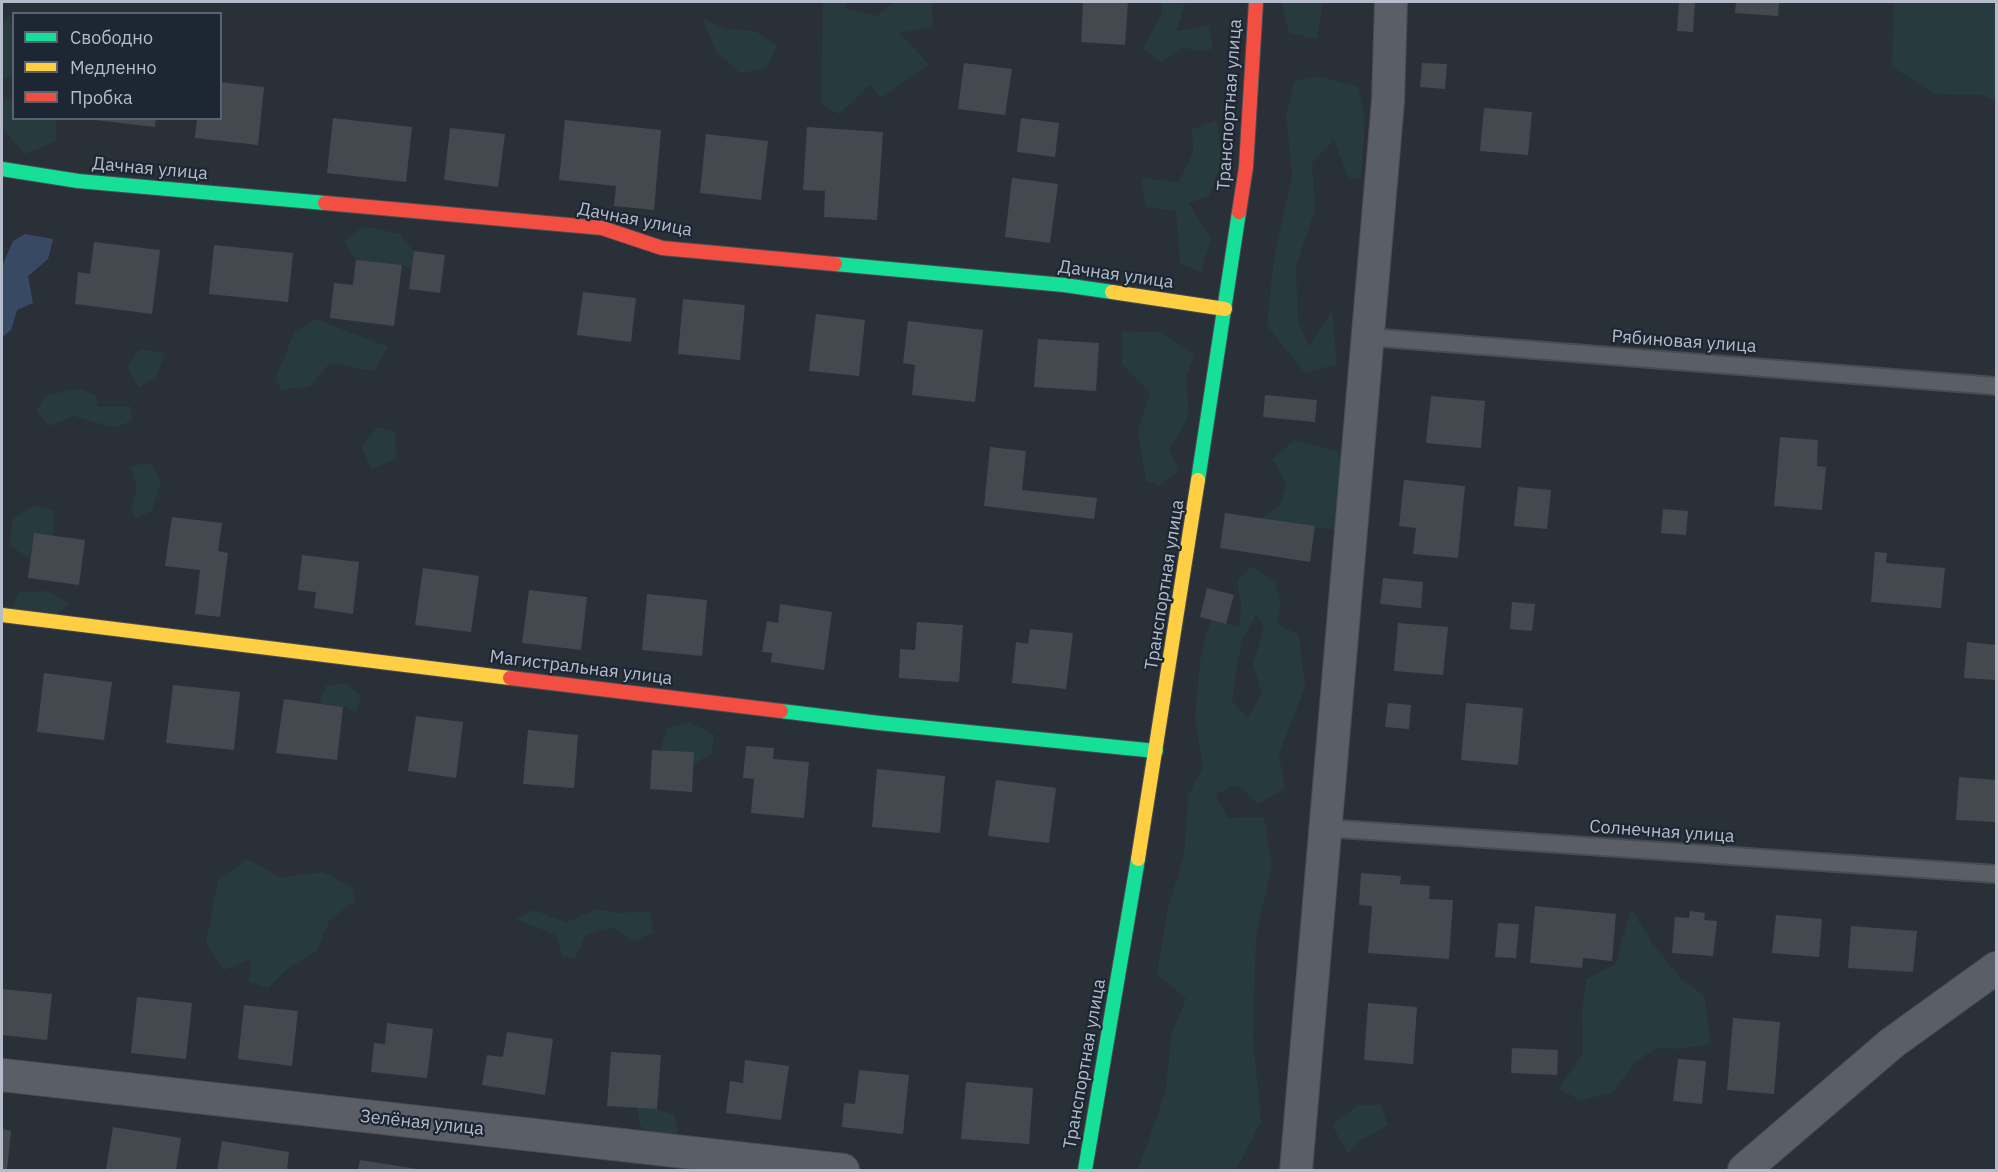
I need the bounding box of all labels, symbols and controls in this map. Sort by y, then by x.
legend [12,12,222,120]
street label: Транспортная улица [1213,18,1247,192]
text: Свободно [70,26,153,49]
text: Медленно [70,56,157,79]
text: Пробка [70,86,133,109]
street label: Дачная улица [91,153,209,185]
street label: Дачная улица [576,198,694,242]
street label: Дачная улица [1057,256,1175,294]
street label: Рябиновая улица [1611,326,1757,358]
street label: Транспортная улица [1141,498,1189,672]
street label: Магистральная улица [488,646,674,690]
street label: Солнечная улица [1589,816,1735,848]
street label: Транспортная улица [1059,977,1111,1151]
street label: Зелёная улица [359,1106,485,1140]

